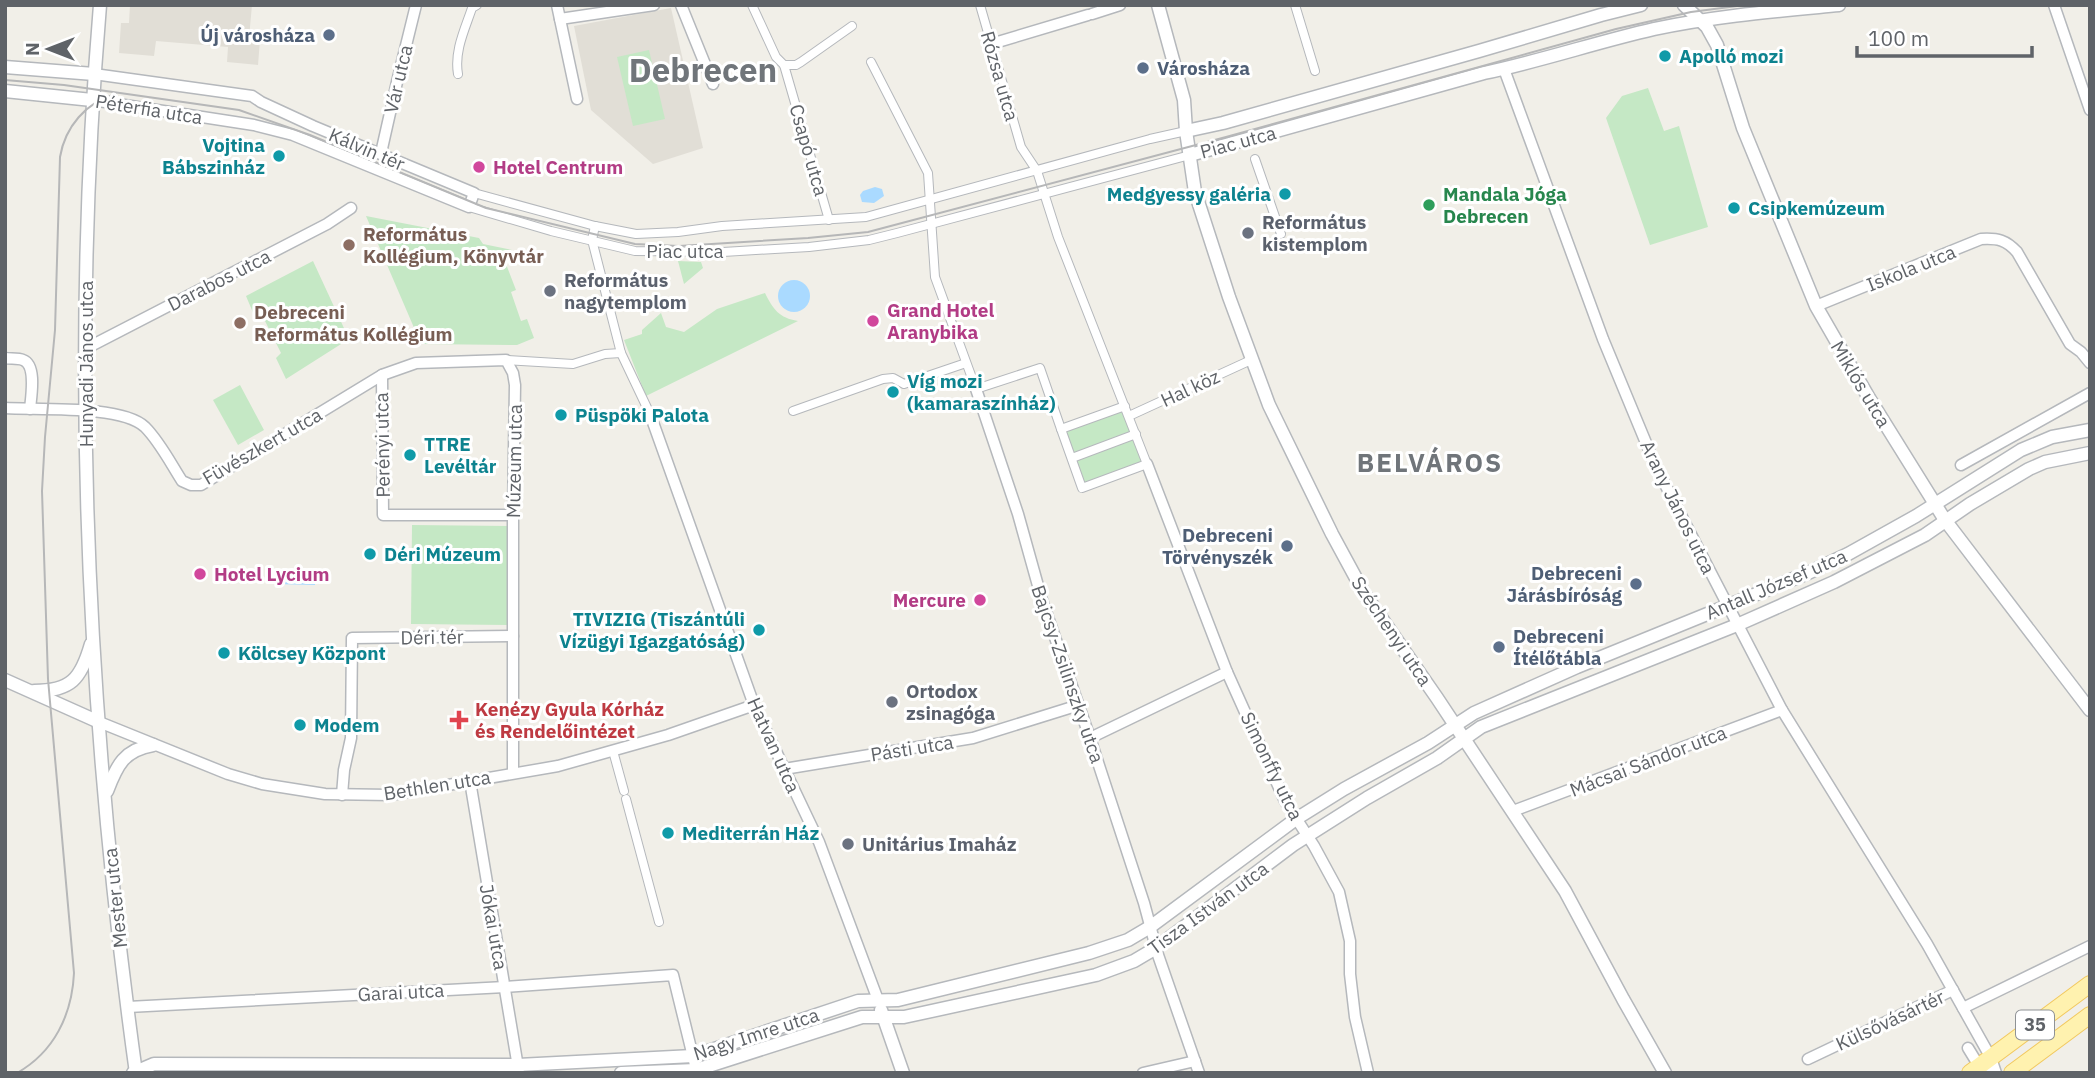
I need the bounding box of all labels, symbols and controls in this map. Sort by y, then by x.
north arrow [14,14,84,84]
scale bar [1857,14,2032,58]
place label: Új városháza [200,23,315,47]
text: 100 m [1868,24,1929,52]
marker: Új városháza [321,27,337,43]
street label: Rózsa utca [976,28,1024,124]
text: N [20,42,44,56]
street label: Vár utca [378,42,418,116]
place label: Apolló mozi [1679,44,1784,68]
district label: Debrecen [629,48,777,91]
marker: Apolló mozi [1657,48,1673,64]
place label: Városháza [1157,56,1250,80]
marker: Városháza [1135,60,1151,76]
street label: Péterfia utca [94,89,204,129]
street label: Csapó utca [784,101,834,199]
street label: Piac utca [1197,120,1279,164]
street label: Kálvin tér [325,122,409,176]
place label: Vojtina Bábszinház [162,133,265,179]
marker: Vojtina Bábszinház [271,148,287,164]
place label: Hotel Centrum [493,155,623,179]
marker: Hotel Centrum [471,159,487,175]
place label: Medgyessy galéria [1107,182,1271,206]
place label: Mandala Jóga Debrecen [1443,182,1567,228]
marker: Medgyessy galéria [1277,186,1293,202]
place label: Csipkemúzeum [1748,196,1885,220]
marker: Mandala Jóga Debrecen [1421,197,1437,213]
marker: Csipkemúzeum [1726,200,1742,216]
place label: Református kistemplom [1262,210,1368,256]
place label: Református Kollégium, Könyvtár [363,222,544,268]
marker: Református kistemplom [1240,225,1256,241]
marker: Református Kollégium, Könyvtár [341,237,357,253]
street label: Piac utca [646,239,724,263]
street label: Iskola utca [1863,239,1959,297]
street label: Darabos utca [163,244,275,316]
place label: Református nagytemplom [564,268,687,314]
street label: Hunyadi János utca [74,281,98,447]
marker: Református nagytemplom [542,283,558,299]
place label: Grand Hotel Aranybika [887,298,994,344]
place label: Debreceni Református Kollégium [254,300,452,346]
marker: Grand Hotel Aranybika [865,313,881,329]
marker: Debreceni Református Kollégium [232,315,248,331]
street label: Miklós utca [1826,336,1896,432]
street label: Hal köz [1157,364,1223,412]
place label: Víg mozi (kamaraszínház) [907,369,1056,415]
marker: Víg mozi (kamaraszínház) [885,384,901,400]
street label: Perényi utca [369,392,395,498]
street label: Füvészkert utca [198,402,326,490]
place label: Püspöki Palota [575,403,709,427]
street label: Múzeum utca [501,404,527,518]
marker: Püspöki Palota [553,407,569,423]
place label: TTRE Levéltár [424,432,497,478]
street label: Arany János utca [1635,436,1721,578]
district label: BELVÁROS [1357,445,1503,479]
marker: TTRE Levéltár [402,447,418,463]
place label: Debreceni Törvényszék [1162,523,1273,569]
marker: Debreceni Törvényszék [1279,538,1295,554]
place label: Déri Múzeum [384,542,501,566]
street label: Antall József utca [1702,543,1850,625]
marker: Déri Múzeum [362,546,378,562]
place label: Debreceni Járásbíróság [1507,561,1623,607]
place label: Hotel Lycium [214,562,329,586]
marker: Hotel Lycium [192,566,208,582]
street label: Széchenyi utca [1346,572,1438,690]
marker: Debreceni Járásbíróság [1628,576,1644,592]
street label: Bajcsy-Zsilinszky utca [1026,582,1110,766]
place label: Mercure [893,588,966,612]
marker: Mercure [972,592,988,608]
place label: TIVIZIG (Tiszántúli Vízügyi Igazgatóság) [559,607,745,653]
marker: TIVIZIG (Tiszántúli Vízügyi Igazgatóság) [751,622,767,638]
street label: Déri tér [400,624,464,650]
place label: Debreceni Ítélőtábla [1513,624,1604,670]
marker: Debreceni Ítélőtábla [1491,639,1507,655]
place label: Kölcsey Központ [238,641,386,665]
marker: Kölcsey Központ [216,645,232,661]
place label: Ortodox zsinagóga [906,679,996,725]
street label: Hatvan utca [742,694,806,796]
marker: Ortodox zsinagóga [884,694,900,710]
place label: Kenézy Gyula Kórház és Rendelőintézet [475,697,664,743]
street label: Simonffy utca [1235,708,1309,824]
marker: Kenézy Gyula Kórház és Rendelőintézet [449,710,469,730]
place label: Modem [314,713,380,737]
marker: Modem [292,717,308,733]
street label: Mácsai Sándor utca [1566,720,1730,802]
street label: Pásti utca [869,730,955,766]
street label: Bethlen utca [382,765,492,805]
place label: Mediterrán Ház [682,821,819,845]
marker: Mediterrán Ház [660,825,676,841]
place label: Unitárius Imaház [862,832,1017,856]
marker: Unitárius Imaház [840,836,856,852]
street label: Mester utca [98,847,132,949]
street label: Tisza István utca [1143,856,1273,960]
street label: Jókai utca [475,882,513,972]
street label: Garai utca [357,978,445,1006]
street label: Külsővásártér [1832,984,1948,1056]
street label: Nagy Imre utca [690,1002,822,1066]
road number: 35 [2016,1010,2054,1040]

